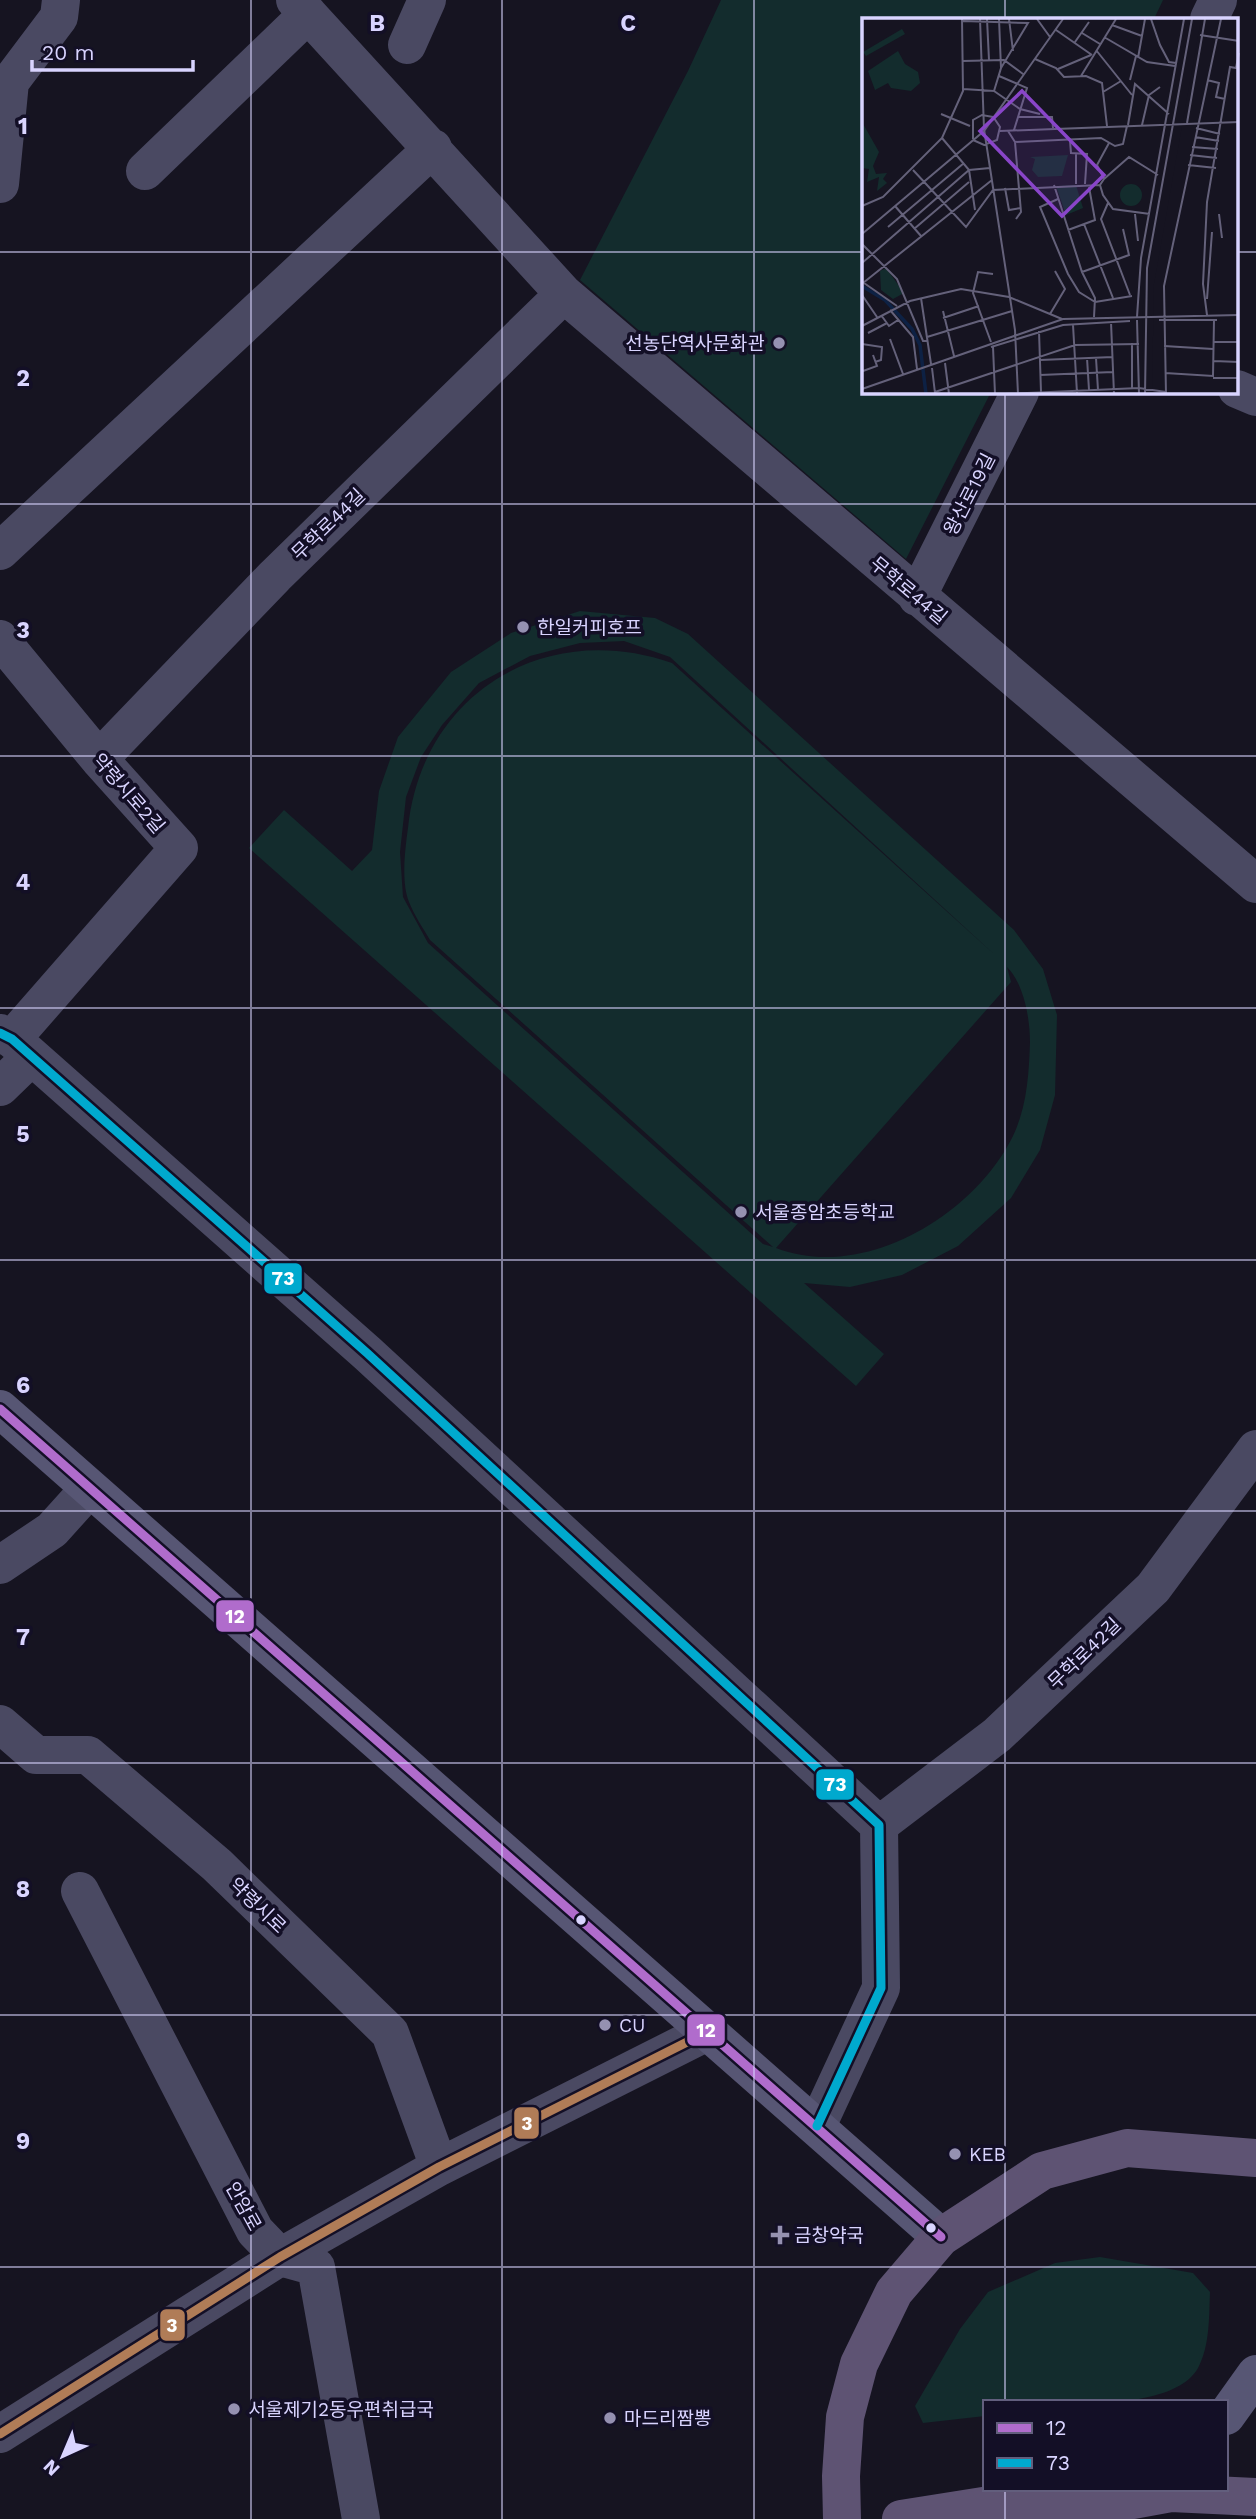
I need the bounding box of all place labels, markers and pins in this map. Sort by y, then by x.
place label: 선농단역사문화관 [625,332,765,355]
marker: 선농단역사문화관 [771,335,787,351]
place label: 한일커피호프 [537,616,642,639]
marker: 한일커피호프 [515,619,531,635]
place label: 서울종암초등학교 [755,1201,895,1224]
marker: 서울종암초등학교 [733,1204,749,1220]
unlabelled marker [574,1913,588,1927]
place label: CU [619,2014,646,2037]
marker: CU [597,2017,613,2033]
place label: KEB [969,2143,1006,2166]
marker: KEB [947,2146,963,2162]
unlabelled marker [924,2221,938,2235]
place label: 금창약국 [794,2224,864,2247]
marker: 금창약국 [772,2227,788,2243]
place label: 서울제기2동우편취급국 [248,2398,434,2421]
marker: 서울제기2동우편취급국 [226,2401,242,2417]
place label: 마드리짬뽕 [624,2407,711,2430]
marker: 마드리짬뽕 [602,2410,618,2426]

